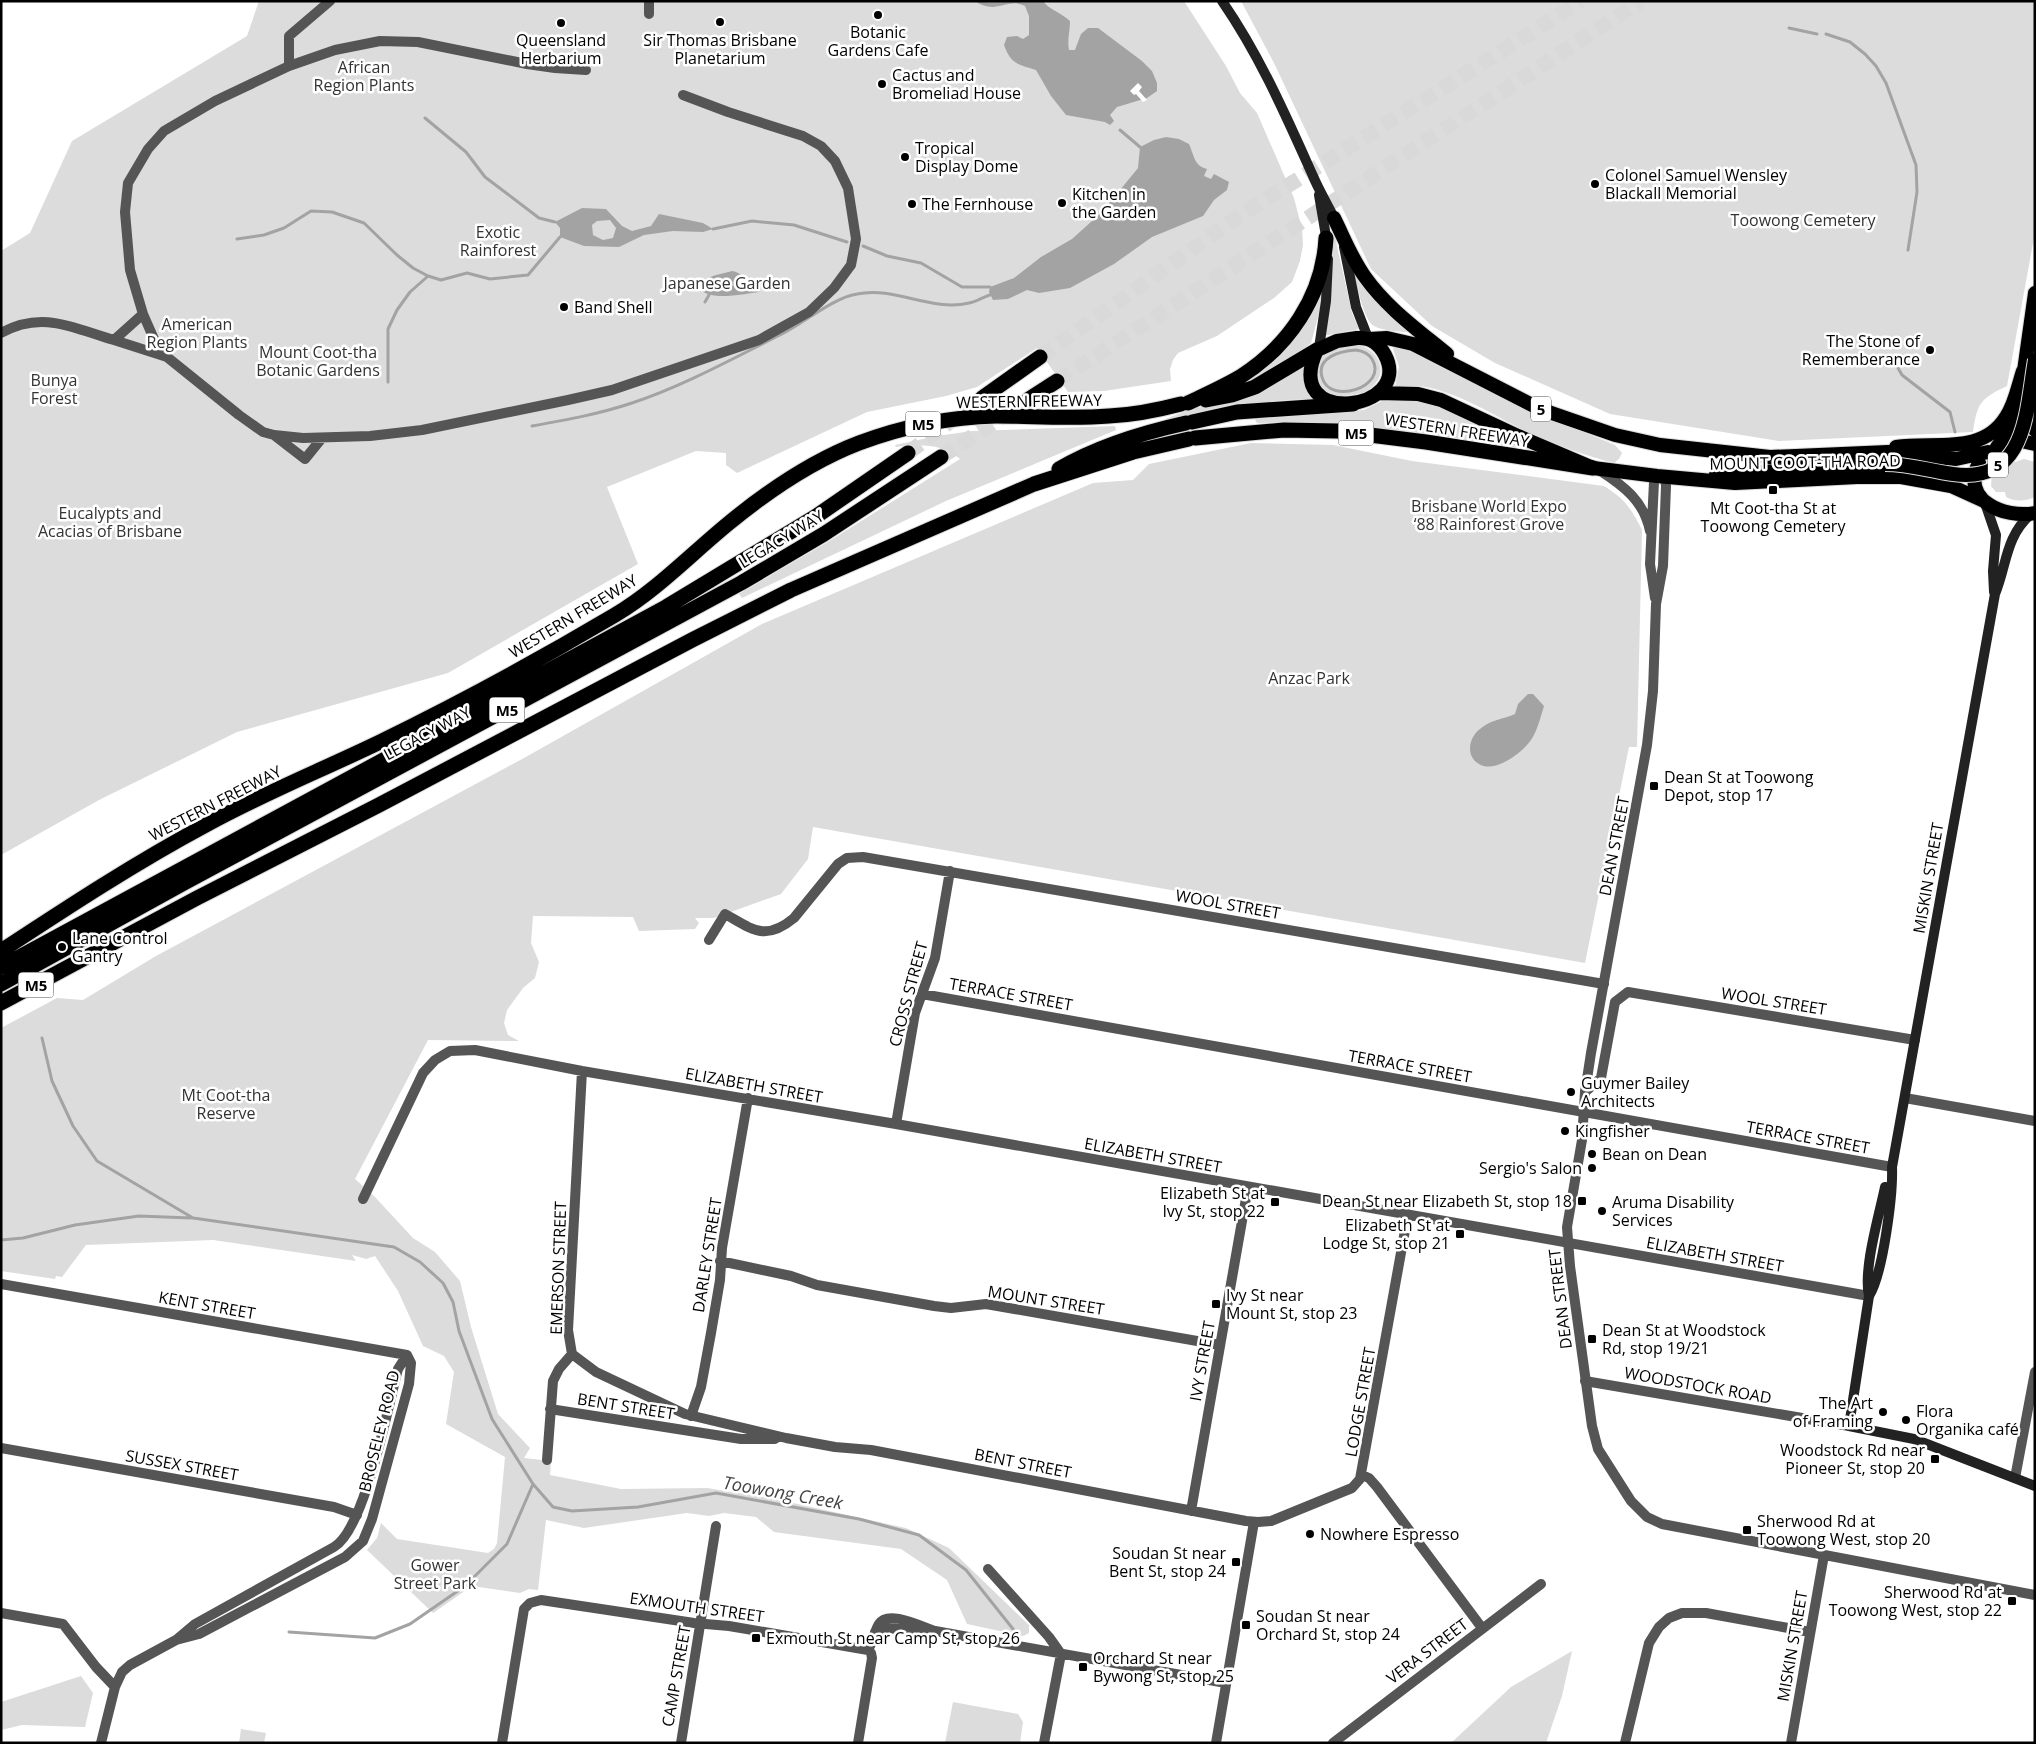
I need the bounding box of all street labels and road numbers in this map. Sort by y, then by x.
street label: WESTERN FREEWAY [956,389,1102,413]
road number: 5 [1531,396,1551,422]
street label: WESTERN FREEWAY [1383,408,1531,452]
road number: M5 [906,412,940,436]
road number: M5 [1338,420,1374,446]
street label: MOUNT COOT-THA ROAD [1709,449,1901,475]
road number: 5 [1988,452,2008,478]
street label: LEGACY WAY [734,505,828,573]
street label: WESTERN FREEWAY [505,569,641,663]
road number: M5 [490,698,524,722]
street label: LEGACY WAY [379,701,475,765]
street label: WESTERN FREEWAY [145,760,285,846]
street label: DEAN STREET [1594,794,1634,898]
street label: MISKIN STREET [1907,821,1949,935]
street label: WOOL STREET [1174,884,1282,924]
street label: CROSS STREET [883,939,933,1049]
road number: M5 [18,972,54,998]
street label: TERRACE STREET [948,972,1075,1016]
street label: WOOL STREET [1720,982,1828,1020]
street label: TERRACE STREET [1347,1044,1474,1088]
street label: ELIZABETH STREET [684,1062,825,1108]
street label: TERRACE STREET [1745,1115,1872,1159]
street label: ELIZABETH STREET [1083,1132,1224,1178]
street label: DARLEY STREET [687,1196,727,1314]
street label: EMERSON STREET [545,1201,571,1335]
street label: ELIZABETH STREET [1645,1231,1786,1277]
street label: DEAN STREET [1543,1247,1577,1350]
street label: MOUNT STREET [986,1280,1106,1320]
street label: KENT STREET [157,1286,257,1324]
street label: IVY STREET [1184,1319,1220,1403]
street label: LODGE STREET [1340,1345,1381,1459]
street label: WOODSTOCK ROAD [1623,1361,1773,1409]
street label: BROSELEY ROAD [353,1368,405,1494]
street label: BENT STREET [576,1387,676,1425]
street label: BENT STREET [973,1443,1074,1483]
street label: SUSSEX STREET [124,1444,240,1486]
street label: EXMOUTH STREET [628,1587,766,1627]
street label: MISKIN STREET [1771,1589,1813,1703]
street label: VERA STREET [1382,1613,1472,1689]
street label: CAMP STREET [656,1623,696,1728]

